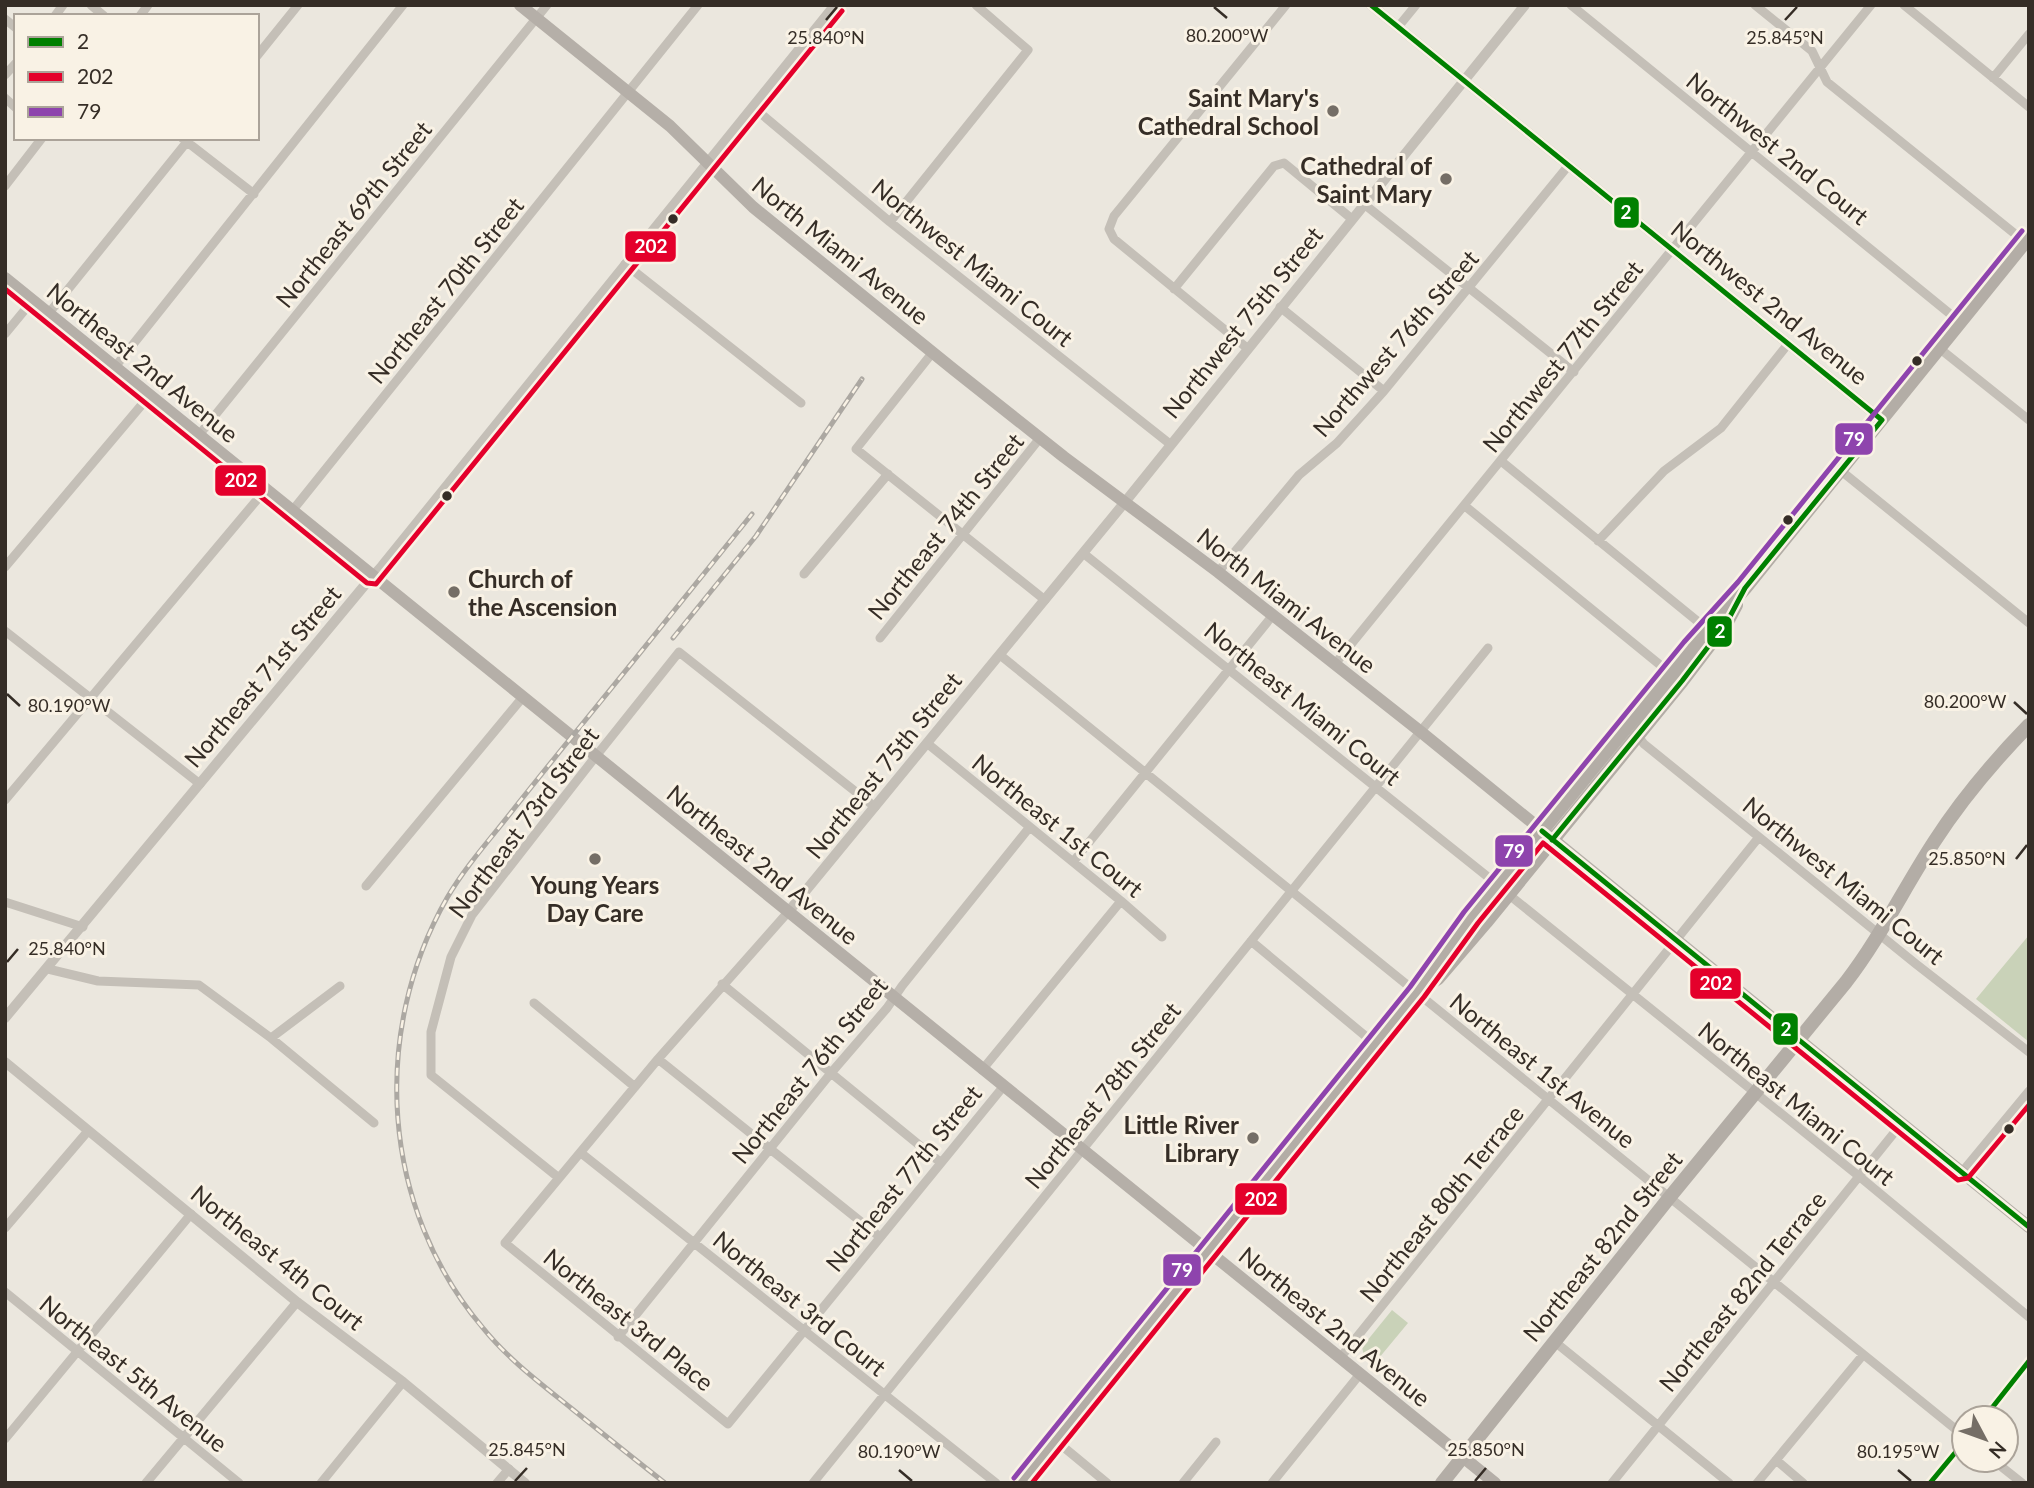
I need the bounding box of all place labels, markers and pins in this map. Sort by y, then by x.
place label: Saint Mary's Cathedral School [1138,83,1319,140]
marker: Saint Mary's Cathedral School [1325,103,1341,119]
place label: Cathedral of Saint Mary [1300,151,1432,208]
marker: Cathedral of Saint Mary [1438,171,1454,187]
unlabelled marker [666,212,680,226]
unlabelled marker [1910,354,1924,368]
unlabelled marker [440,489,454,503]
unlabelled marker [1781,513,1795,527]
place label: Church of the Ascension [468,564,617,621]
marker: Church of the Ascension [446,584,462,600]
marker: Young Years Day Care [587,851,603,867]
place label: Young Years Day Care [530,870,659,927]
place label: Little River Library [1124,1110,1239,1167]
unlabelled marker [2002,1122,2016,1136]
marker: Little River Library [1245,1130,1261,1146]

